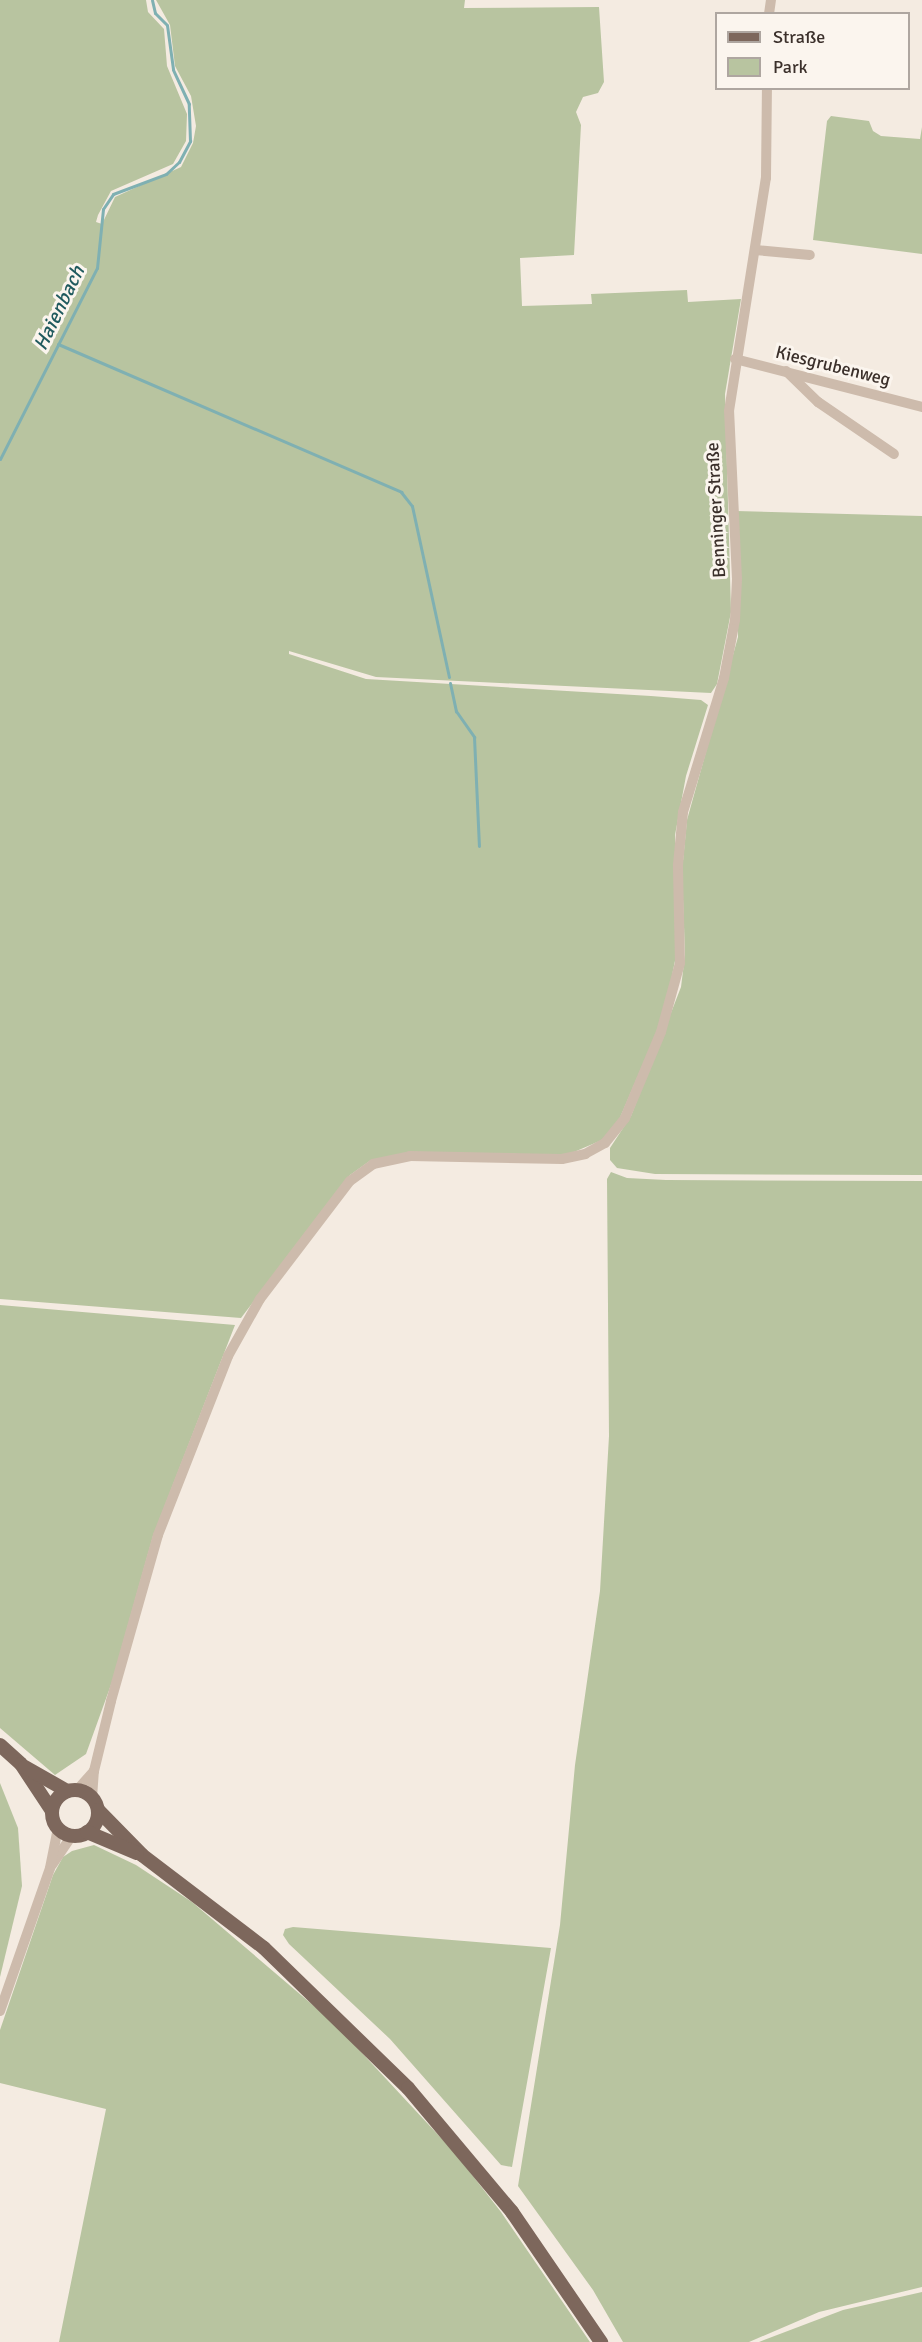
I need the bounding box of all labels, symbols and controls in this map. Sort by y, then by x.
legend [715,12,910,90]
text: Straße [773,26,825,48]
text: Park [773,56,808,78]
water label: Haienbach [28,262,90,354]
street label: Kiesgrubenweg [773,341,893,391]
street label: Benninger Straße [702,442,730,578]

